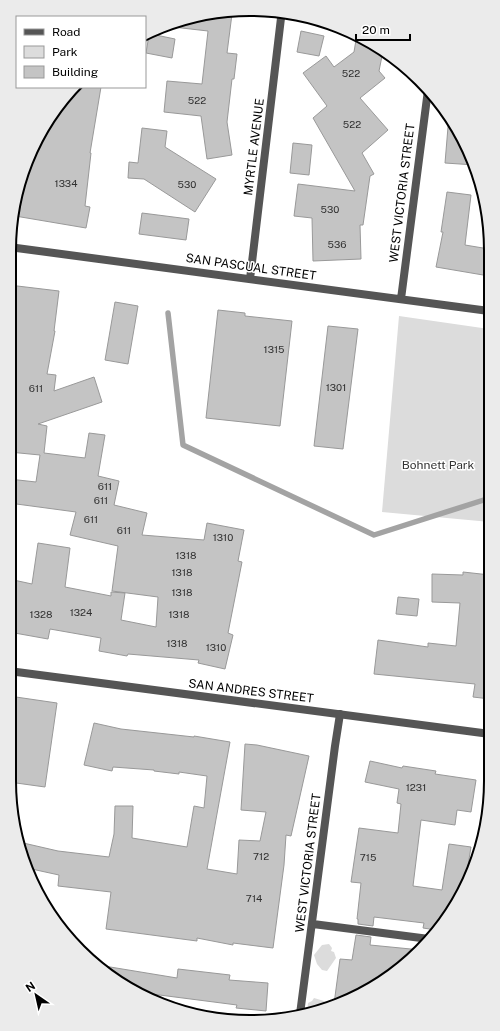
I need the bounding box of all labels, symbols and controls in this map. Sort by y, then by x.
legend [16,16,146,88]
scale bar [356,16,410,42]
text: 20 m [362,23,390,37]
text: Road [52,25,80,39]
text: Park [52,45,78,59]
text: Building [52,65,98,79]
house number: 522 [342,67,360,79]
house number: 522 [188,94,206,106]
street label: MYRTLE AVENUE [241,98,267,196]
house number: 522 [343,118,361,130]
street label: WEST VICTORIA STREET [387,123,417,263]
house number: 1334 [55,177,77,189]
house number: 530 [178,178,196,190]
house number: 530 [321,203,339,215]
house number: 536 [328,238,346,250]
street label: SAN PASCUAL STREET [185,251,317,283]
house number: 1315 [264,343,284,355]
house number: 1301 [326,381,346,393]
house number: 611 [29,382,43,394]
park label: Bohnett Park [402,458,475,472]
house number: 611 [98,480,112,492]
house number: 611 [94,494,108,506]
house number: 611 [84,513,98,525]
house number: 611 [117,524,131,536]
house number: 1310 [213,531,233,543]
house number: 1318 [176,549,196,561]
house number: 1318 [172,566,192,578]
house number: 1318 [172,586,192,598]
house number: 1324 [70,606,92,618]
house number: 1328 [30,608,52,620]
house number: 1318 [169,608,189,620]
house number: 1318 [167,637,187,649]
house number: 1310 [206,641,226,653]
street label: SAN ANDRES STREET [188,676,314,706]
house number: 1231 [406,781,426,793]
street label: WEST VICTORIA STREET [293,793,323,933]
house number: 712 [253,850,269,862]
house number: 715 [360,851,376,863]
house number: 714 [246,892,262,904]
north arrow [16,975,56,1015]
text: N [23,979,37,994]

